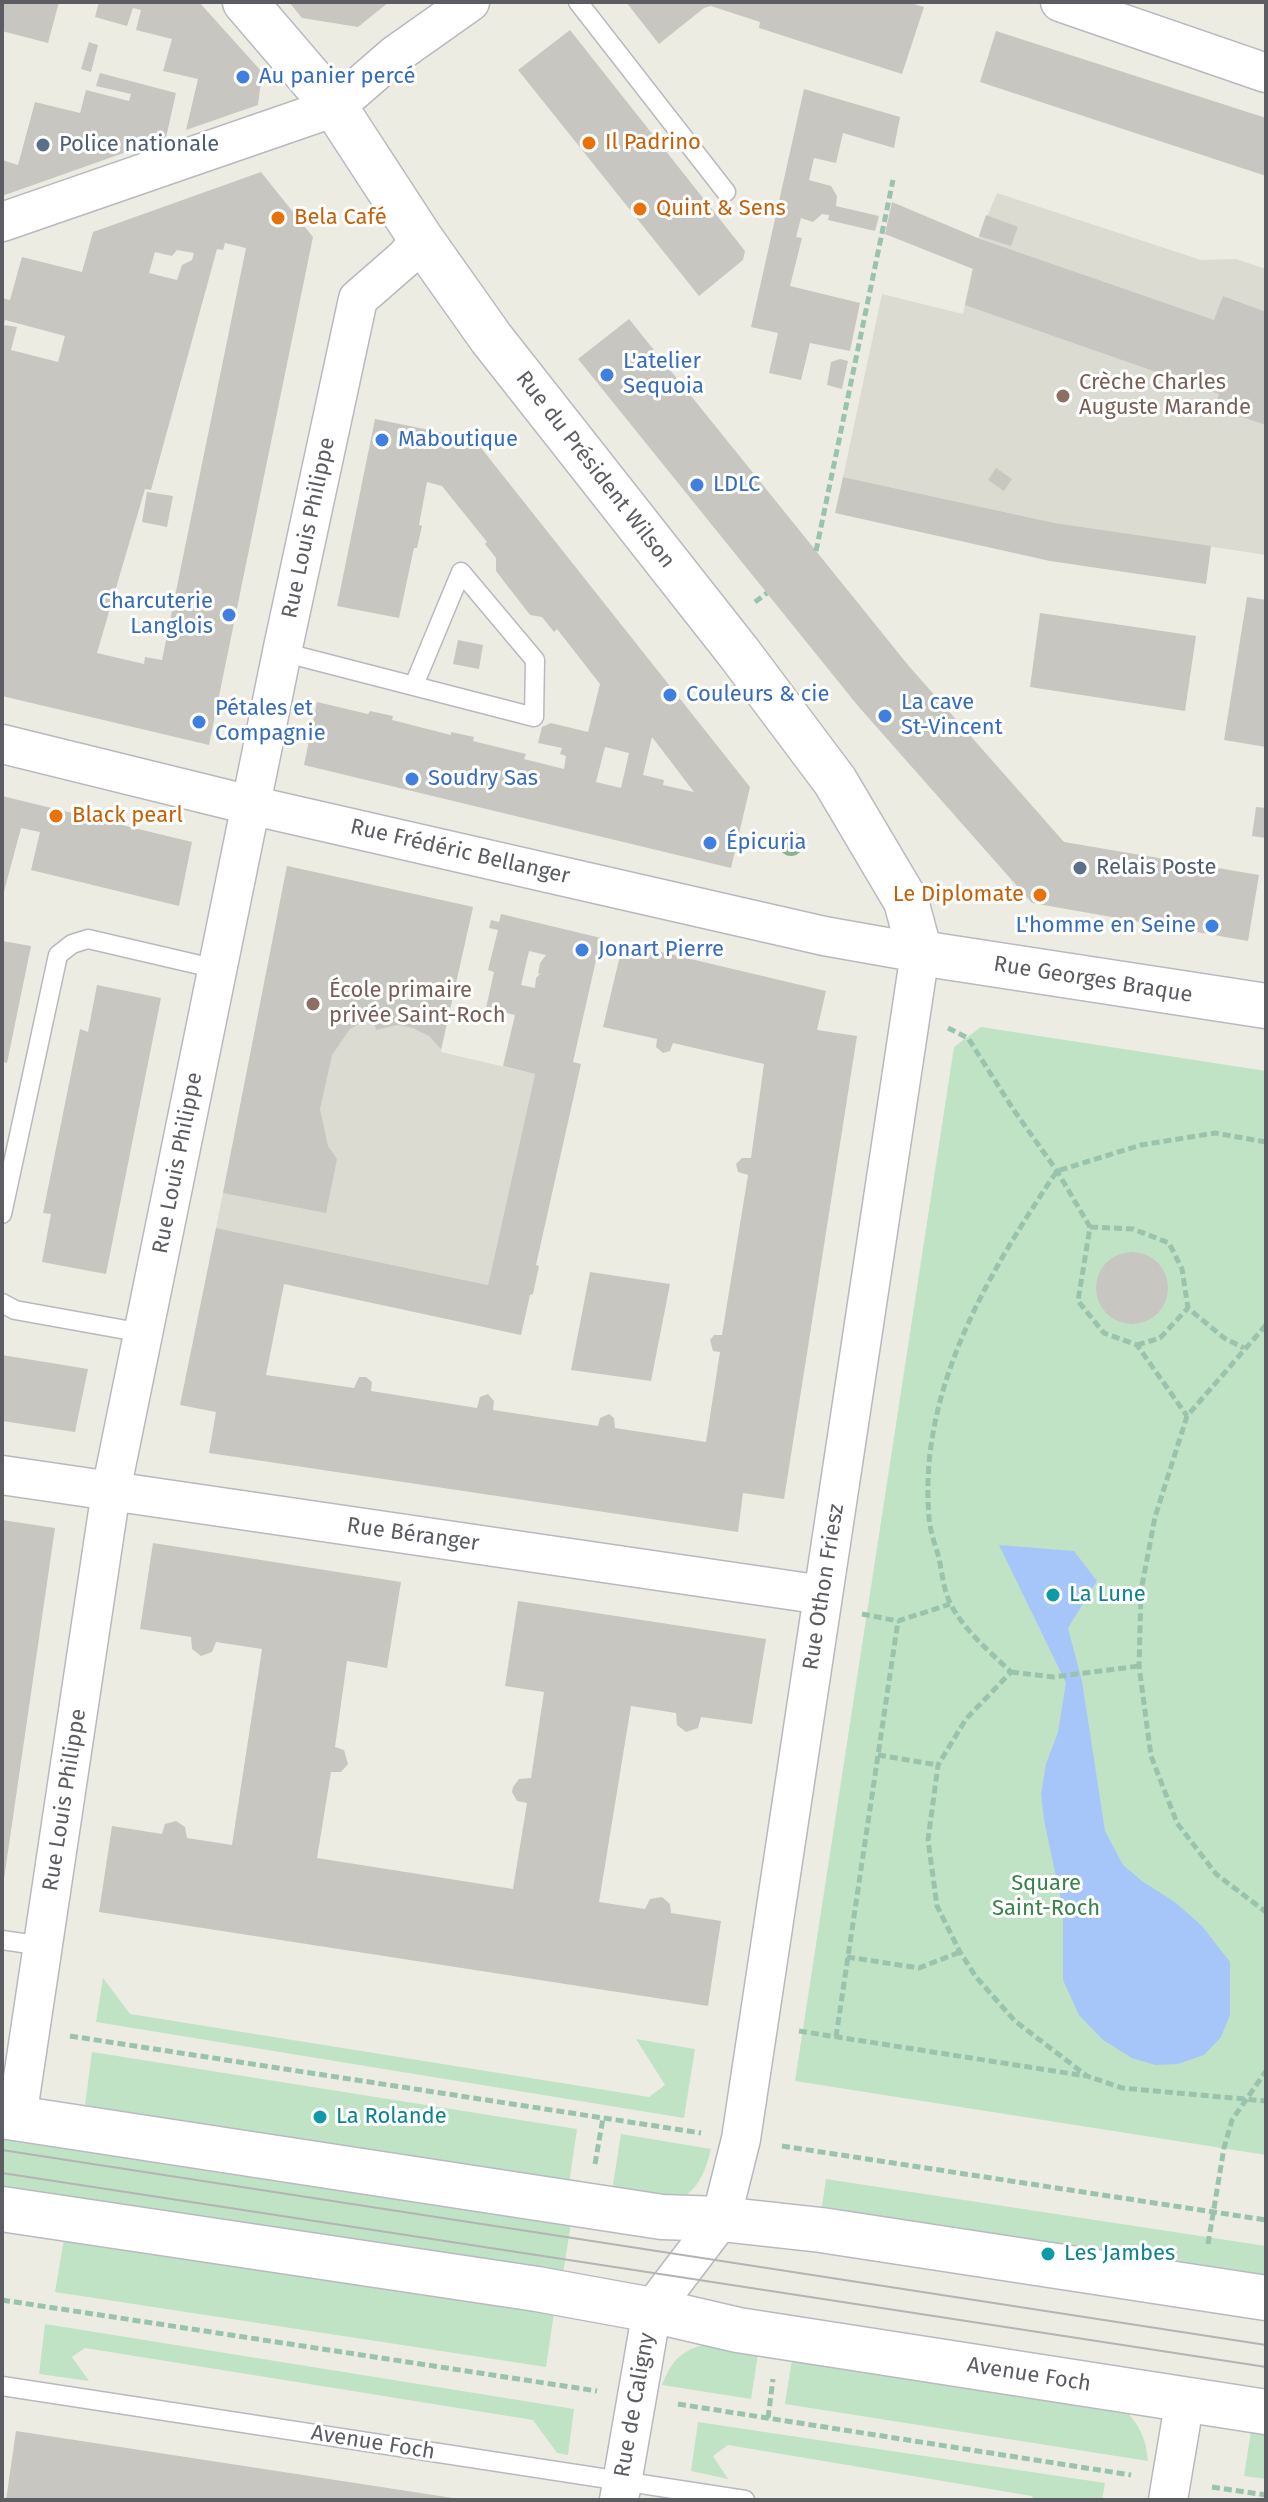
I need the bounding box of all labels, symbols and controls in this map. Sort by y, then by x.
place label: Au panier percé [259,64,415,90]
marker: Au panier percé [234,68,252,86]
place label: Il Padrino [605,130,701,156]
place label: Police nationale [59,132,219,158]
marker: Il Padrino [580,134,598,152]
marker: Police nationale [34,136,52,154]
place label: Quint & Sens [656,196,786,222]
marker: Quint & Sens [631,200,649,218]
place label: Bela Café [294,205,387,231]
marker: Bela Café [269,209,287,227]
place label: L'atelier Sequoia [623,349,704,400]
street label: Rue du Président Wilson [510,366,680,574]
marker: L'atelier Sequoia [598,366,616,384]
place label: Crèche Charles Auguste Marande [1079,370,1251,422]
marker: Crèche Charles Auguste Marande [1054,387,1072,405]
place label: Maboutique [398,427,518,453]
marker: Maboutique [373,431,391,449]
street label: Rue Louis Philippe [277,435,341,621]
place label: LDLC [713,472,760,498]
marker: LDLC [688,476,706,494]
place label: Charcuterie Langlois [99,589,213,640]
marker: Charcuterie Langlois [220,606,238,624]
place label: Couleurs & cie [686,682,830,708]
marker: Couleurs & cie [661,686,679,704]
place label: La cave St-Vincent [901,690,1003,742]
place label: Pétales et Compagnie [215,696,326,748]
marker: La cave St-Vincent [876,707,894,725]
marker: Pétales et Compagnie [190,713,208,731]
place label: Soudry Sas [428,766,538,792]
marker: Soudry Sas [403,770,421,788]
place label: Black pearl [72,803,183,829]
marker: Black pearl [47,807,65,825]
street label: Rue Frédéric Bellanger [348,814,572,890]
place label: Épicuria [726,830,807,856]
marker: Épicuria [701,834,719,852]
place label: Relais Poste [1096,855,1216,881]
marker: Relais Poste [1071,859,1089,877]
place label: Le Diplomate [893,882,1024,908]
marker: Le Diplomate [1031,886,1049,904]
place label: L'homme en Seine [1015,913,1196,939]
marker: L'homme en Seine [1203,917,1221,935]
place label: Jonart Pierre [598,937,724,963]
marker: Jonart Pierre [573,941,591,959]
street label: Rue Georges Braque [992,951,1194,1009]
place label: École primaire privée Saint-Roch [329,978,506,1030]
marker: École primaire privée Saint-Roch [304,995,322,1013]
street label: Rue Louis Philippe [147,1070,209,1256]
street label: Rue Othon Friesz [798,1502,850,1672]
street label: Rue Béranger [345,1513,481,1557]
place label: La Lune [1069,1582,1146,1608]
marker: La Lune [1044,1586,1062,1604]
street label: Rue Louis Philippe [38,1707,92,1893]
park label: Square Saint-Roch [992,1871,1100,1922]
place label: La Rolande [336,2104,447,2130]
marker: La Rolande [311,2108,329,2126]
place label: Les Jambes [1064,2241,1175,2267]
marker: Les Jambes [1039,2245,1057,2263]
street label: Rue de Caligny [609,2331,661,2479]
street label: Avenue Foch [965,2352,1093,2398]
street label: Avenue Foch [309,2420,437,2466]

